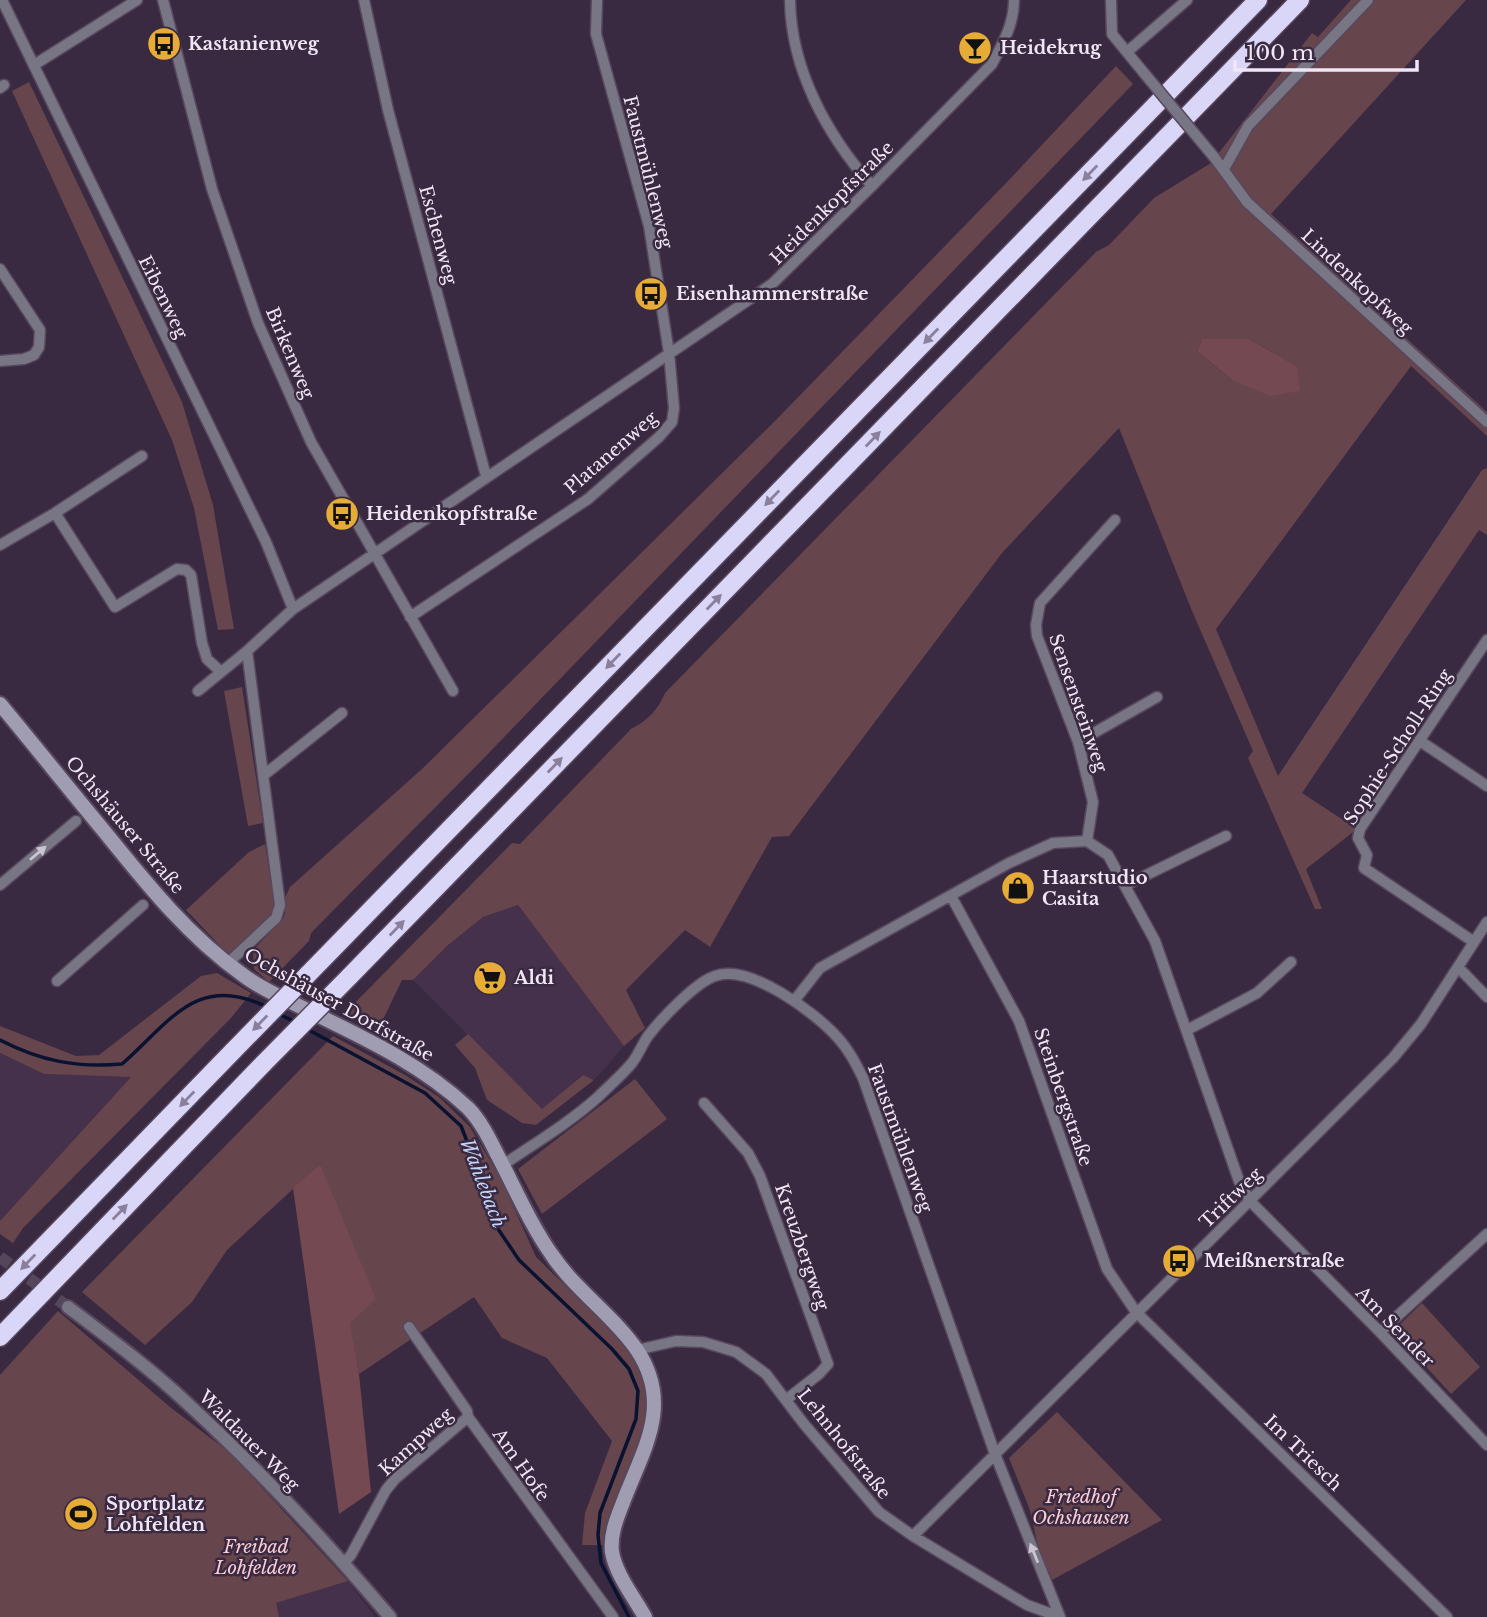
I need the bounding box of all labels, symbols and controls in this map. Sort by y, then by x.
bus stop icon: Kastanienweg [145,25,183,63]
scale bar [1235,28,1417,72]
bar icon: Heidekrug [956,29,994,67]
place label: Kastanienweg [188,33,320,55]
place label: Heidekrug [1000,37,1102,59]
text: 100 m [1246,40,1314,66]
street label: Faustmühlenweg [618,93,678,251]
street label: Heidenkopfstraße [766,137,898,269]
one-way arrow [1082,164,1098,181]
street label: Eschenweg [414,183,462,287]
street label: Lindenkopfweg [1297,225,1417,339]
street label: Eibenweg [134,252,193,342]
bus stop icon: Eisenhammerstraße [632,275,670,313]
place label: Eisenhammerstraße [676,283,869,305]
street label: Birkenweg [261,304,319,402]
one-way arrow [922,327,939,344]
street label: Platanenweg [560,407,662,499]
one-way arrow [865,431,881,447]
one-way arrow [763,490,780,507]
bus stop icon: Heidenkopfstraße [323,495,361,533]
place label: Heidenkopfstraße [366,503,538,525]
one-way arrow [706,594,722,611]
street label: Sensensteinweg [1044,631,1112,775]
one-way arrow [605,653,622,669]
street label: Sophie-Scholl-Ring [1339,665,1457,829]
street label: Ochshäuser Straße [61,752,189,898]
one-way arrow [547,757,563,774]
one-way arrow [29,845,47,861]
place label: Haarstudio Casita [1042,867,1148,910]
shop icon: Haarstudio Casita [999,869,1037,907]
one-way arrow [388,919,405,936]
street label: Ochshäuser Dorfstraße [240,944,438,1066]
supermarket icon: Aldi [471,959,509,997]
place label: Aldi [513,967,554,989]
one-way arrow [251,1015,268,1032]
street label: Steinbergstraße [1029,1025,1097,1169]
street label: Faustmühlenweg [863,1061,937,1215]
one-way arrow [179,1090,195,1107]
water label: Wahlebach [455,1135,511,1231]
street label: Triftweg [1195,1163,1267,1233]
street label: Kreuzbergweg [770,1181,834,1313]
one-way arrow [111,1204,128,1221]
bus stop icon: Meißnerstraße [1160,1242,1198,1280]
place label: Meißnerstraße [1204,1250,1345,1272]
one-way arrow [21,1253,37,1270]
street label: Am Sender [1350,1281,1439,1372]
street label: Lehnhofstraße [793,1384,895,1504]
street label: Waldauer Weg [193,1385,304,1496]
street label: Kampweg [375,1403,457,1481]
street label: Im Triesch [1259,1410,1347,1496]
street label: Am Hofe [487,1424,554,1506]
park label: Friedhof Ochshausen [1032,1486,1130,1529]
place label: Sportplatz Lohfelden [106,1493,205,1536]
sports icon: Sportplatz Lohfelden [62,1495,100,1533]
park label: Freibad Lohfelden [214,1536,297,1579]
one-way arrow [1029,1543,1040,1564]

